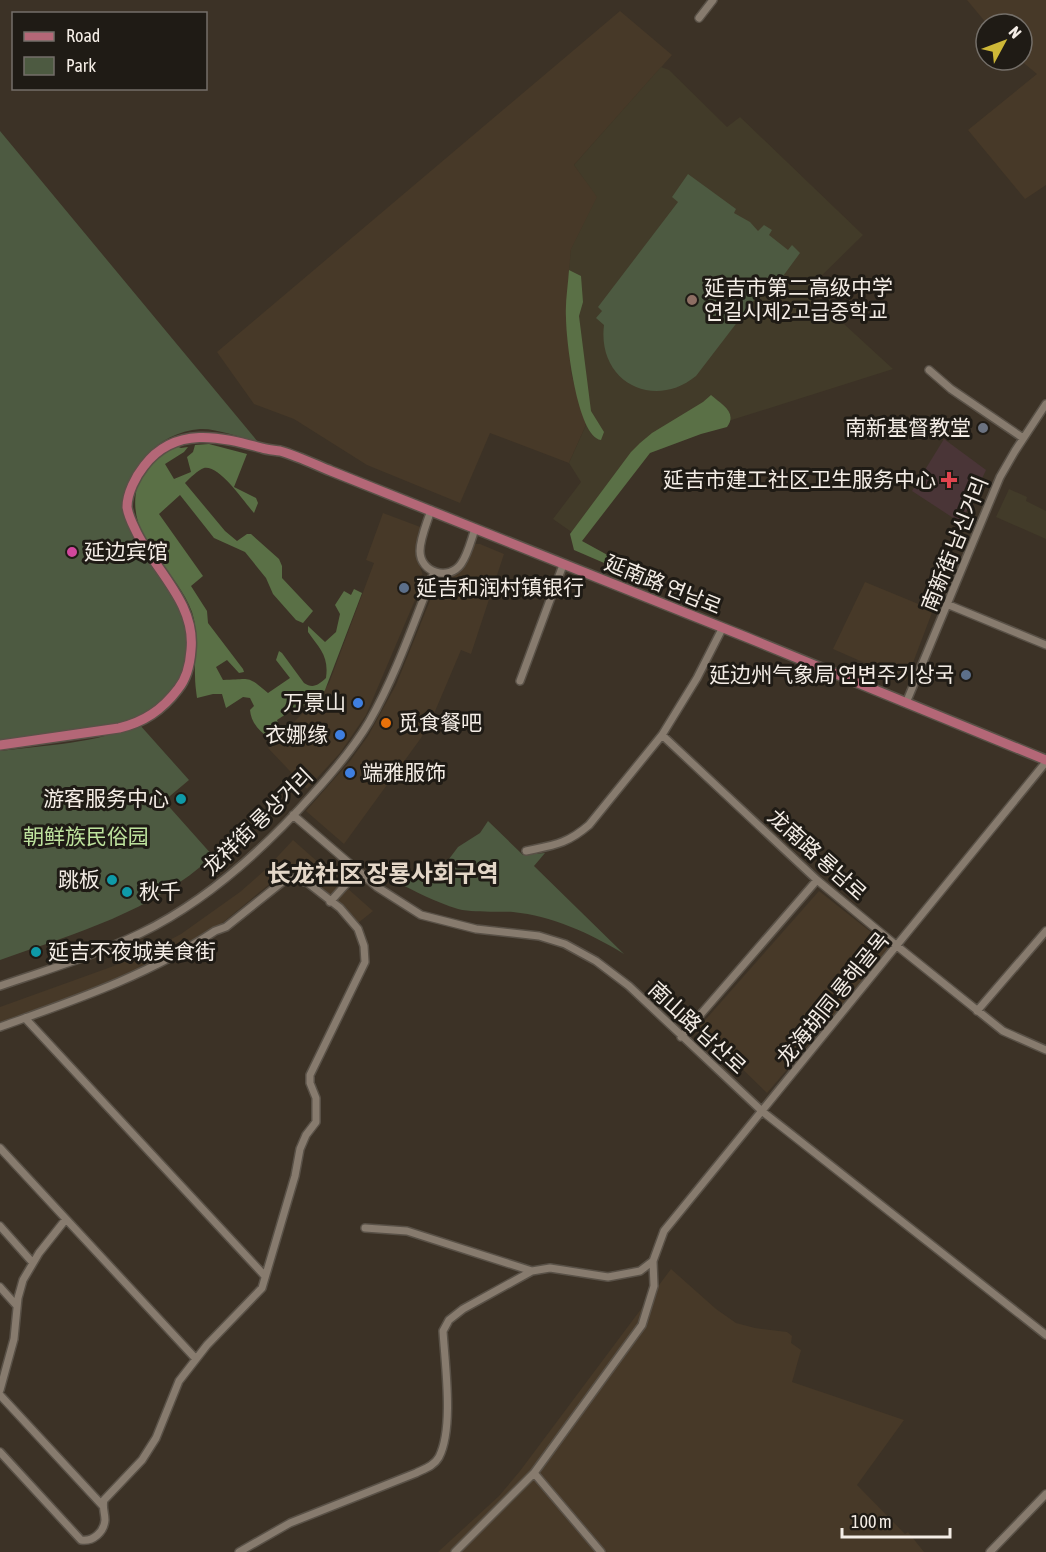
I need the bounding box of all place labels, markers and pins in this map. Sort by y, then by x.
place label: 延吉市第二高级中学 연길시제2고급중학교 [704,275,893,323]
marker: 延吉市第二高级中学 연길시제2고급중학교 [685,293,699,307]
place label: 南新基督教堂 [845,415,971,439]
marker: 南新基督教堂 [976,421,990,435]
place label: 延吉市建工社区卫生服务中心 [663,467,936,491]
marker: 延吉市建工社区卫生服务中心 [940,471,958,489]
place label: 延边宾馆 [84,539,168,563]
marker: 延边宾馆 [65,545,79,559]
place label: 延吉和润村镇银行 [416,575,584,599]
marker: 延吉和润村镇银行 [397,581,411,595]
place label: 延边州气象局 연변주기상국 [709,662,954,686]
marker: 延边州气象局 연변주기상국 [959,668,973,682]
place label: 万景山 [283,690,346,714]
marker: 万景山 [351,696,365,710]
place label: 觅食餐吧 [398,710,482,734]
marker: 觅食餐吧 [379,716,393,730]
place label: 衣娜缘 [265,722,328,746]
marker: 衣娜缘 [333,728,347,742]
place label: 端雅服饰 [362,760,446,784]
marker: 端雅服饰 [343,766,357,780]
place label: 游客服务中心 [43,786,169,810]
marker: 游客服务中心 [174,792,188,806]
place label: 跳板 [58,867,100,891]
marker: 跳板 [105,873,119,887]
place label: 秋千 [139,879,181,903]
marker: 秋千 [120,885,134,899]
place label: 延吉不夜城美食街 [48,939,216,963]
marker: 延吉不夜城美食街 [29,945,43,959]

